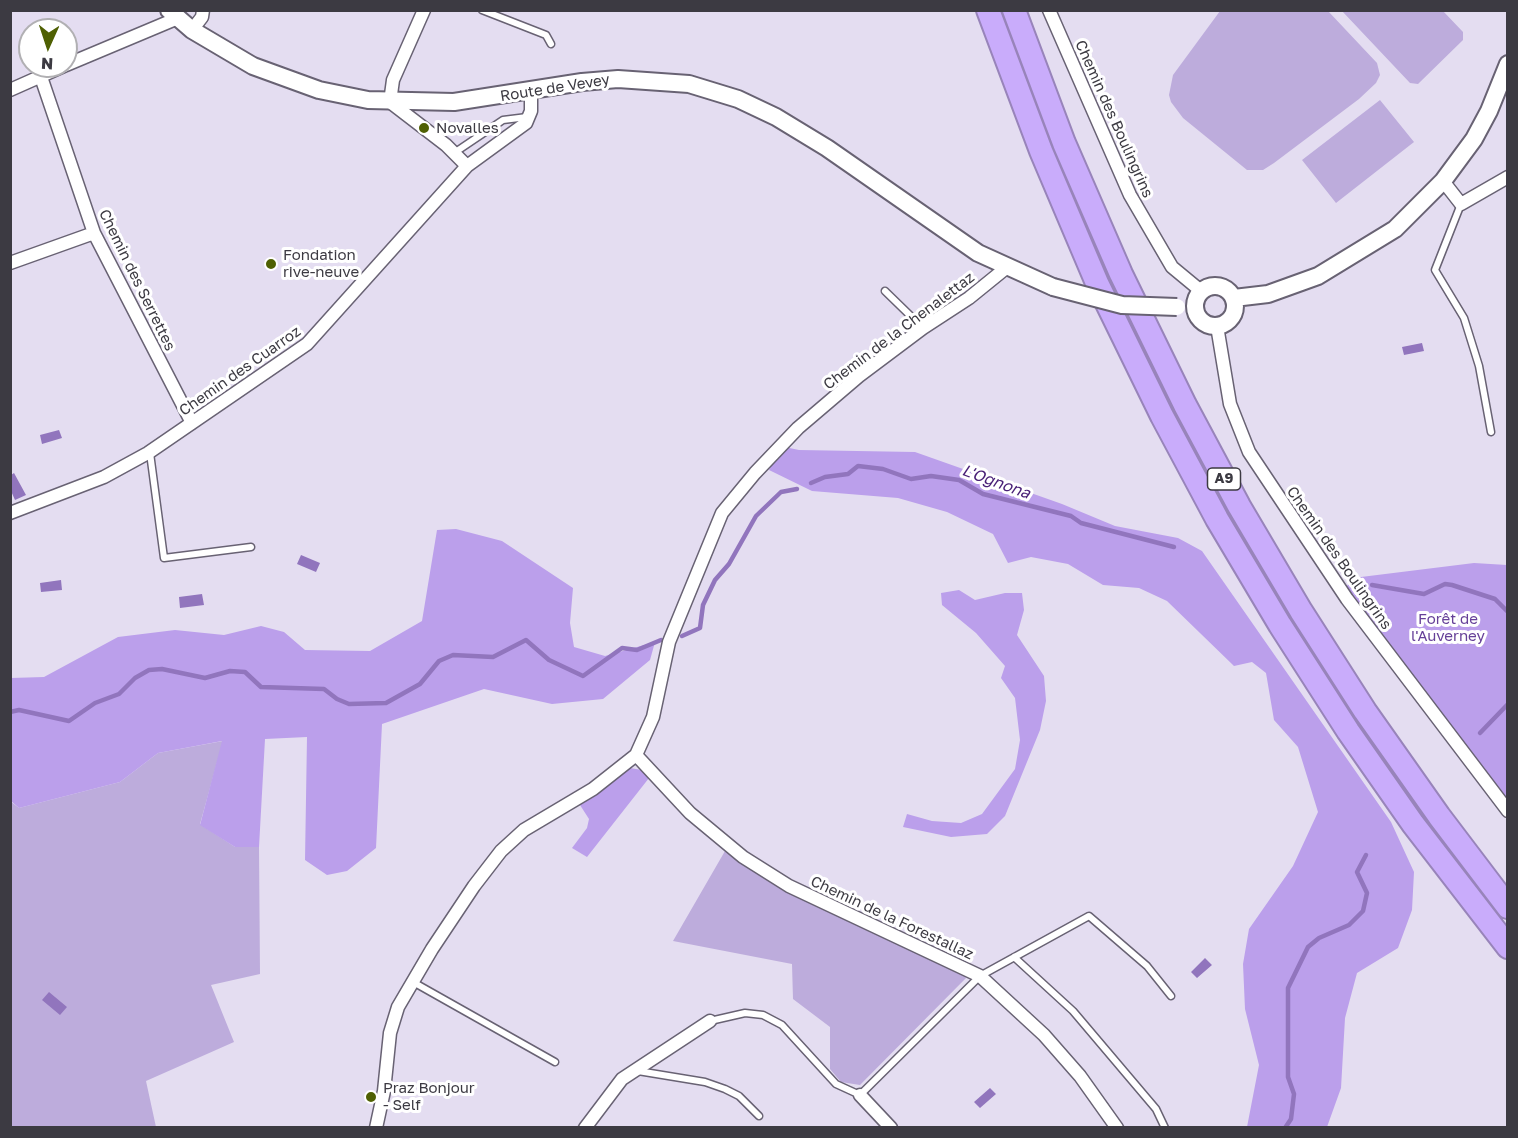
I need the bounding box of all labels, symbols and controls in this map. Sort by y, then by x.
north arrow [18,18,78,78]
street label: Chemin des Boulingrins [1071,37,1157,201]
text: N [41,54,54,74]
street label: Route de Vevey [499,70,611,106]
place label: Novalles [436,119,499,137]
marker: Novalles [417,121,431,135]
street label: Chemin des Serrettes [95,206,179,354]
place label: Fondation rive-neuve [283,246,359,281]
marker: Fondation rive-neuve [264,257,278,271]
street label: Chemin de la Chenalettaz [820,268,978,394]
street label: Chemin des Cuarroz [176,322,304,420]
water label: L'Ognona [959,461,1033,503]
road number: A9 [1208,468,1240,490]
street label: Chemin des Boulingrins [1283,483,1395,633]
park label: Forêt de l'Auverney [1411,610,1485,645]
street label: Chemin de la Forestallaz [808,872,976,964]
place label: Praz Bonjour - Self [383,1079,475,1114]
marker: Praz Bonjour - Self [364,1090,378,1104]

